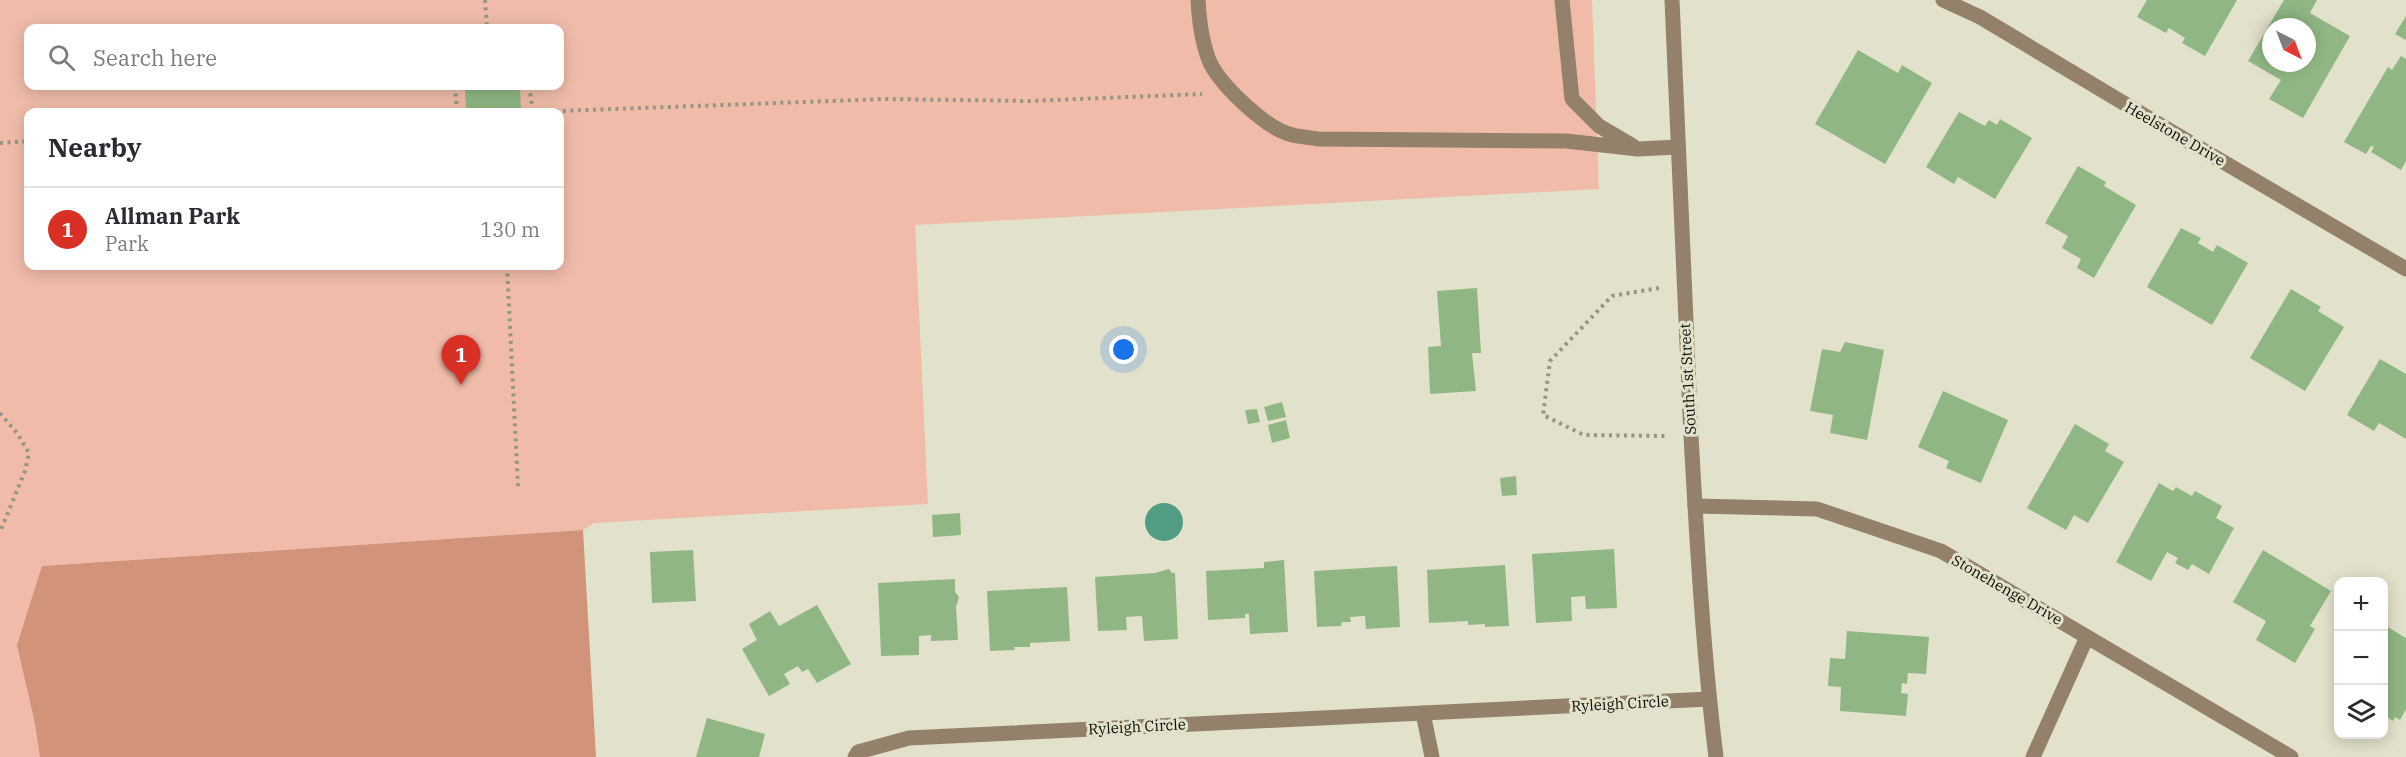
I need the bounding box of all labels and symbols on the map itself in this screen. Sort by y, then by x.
north arrow [2262,18,2316,72]
street label: Heelstone Drive [2122,97,2229,170]
street label: South 1st Street [1675,323,1700,435]
your location [1109,335,1138,364]
pin: 1 [442,336,480,385]
street label: Stonehenge Drive [1949,550,2066,629]
street label: Ryleigh Circle [1571,691,1669,716]
street label: Ryleigh Circle [1088,714,1186,739]

